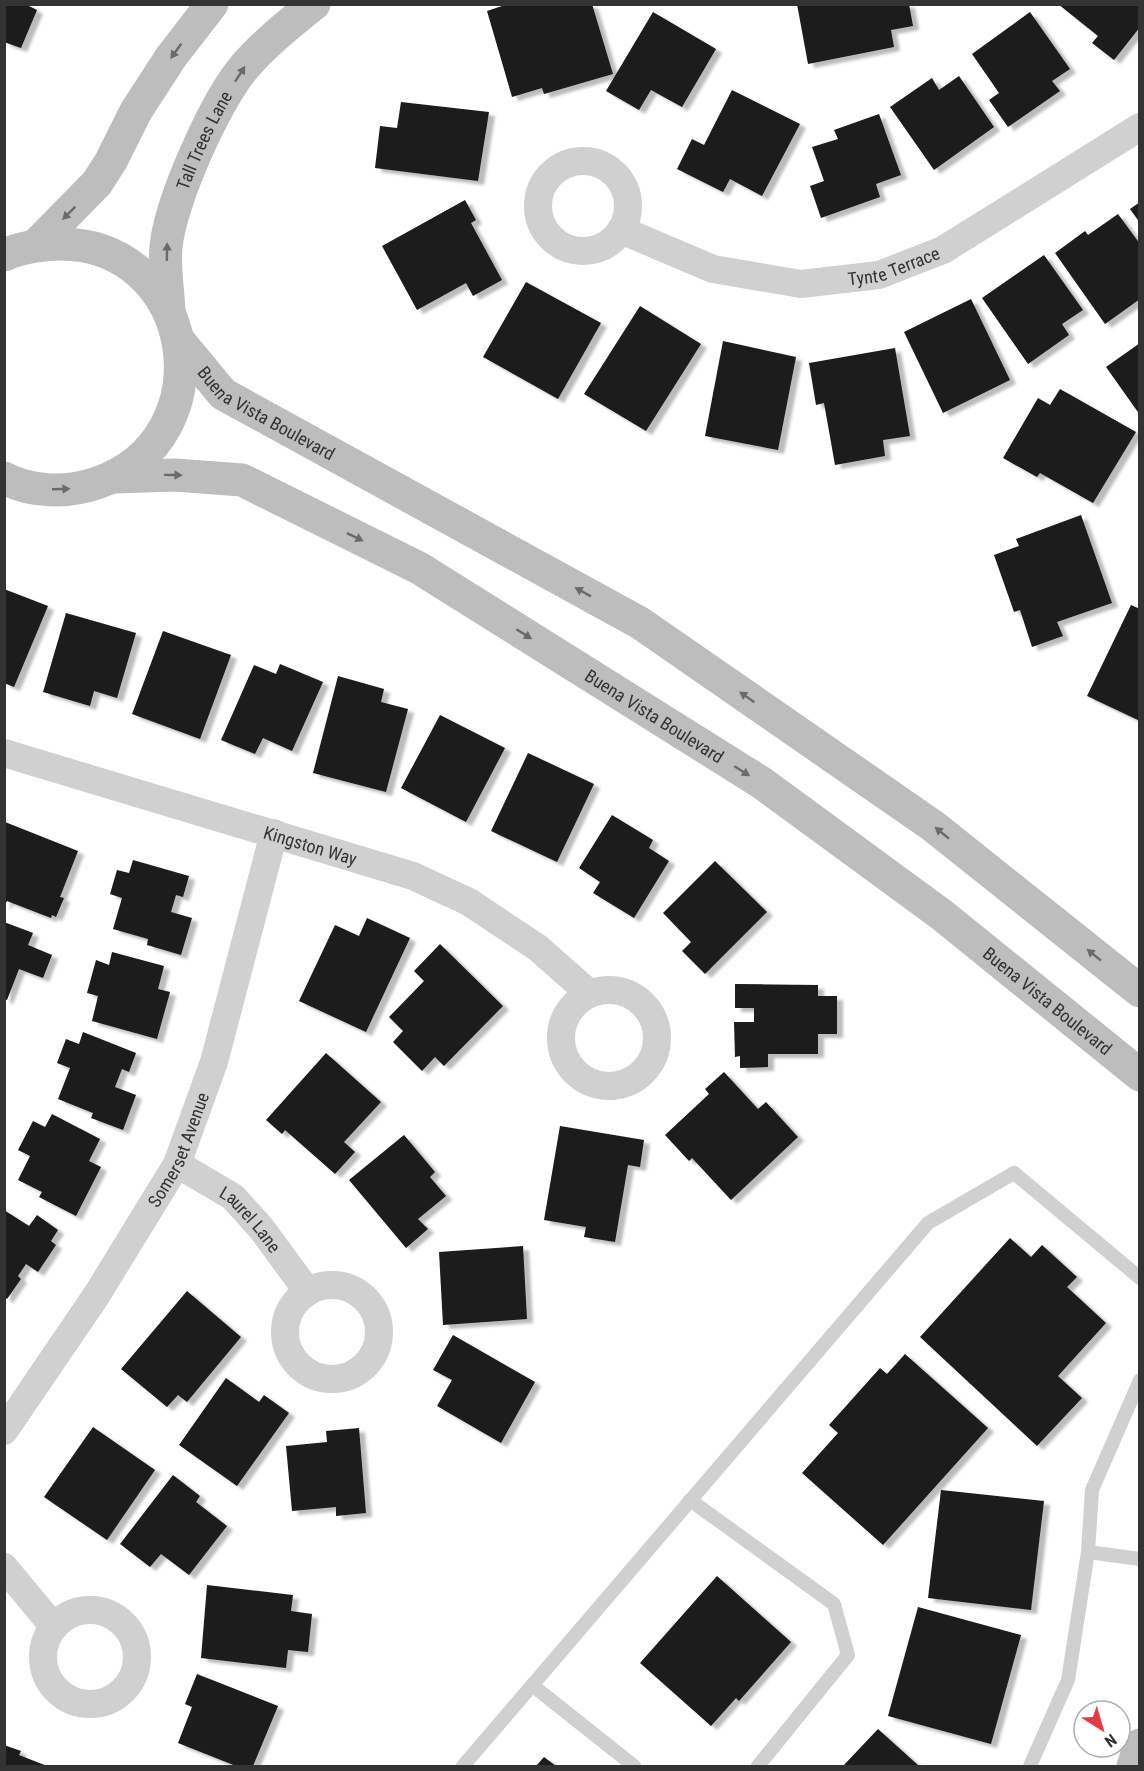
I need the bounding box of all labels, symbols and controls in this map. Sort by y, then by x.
one-way arrow [170,42,182,58]
one-way arrow [234,66,245,82]
street label: Tall Trees Lane [171,87,236,192]
one-way arrow [62,205,76,219]
street label: Tynte Terrace [847,242,942,289]
one-way arrow [162,243,172,262]
street label: Buena Vista Boulevard [194,362,339,464]
one-way arrow [164,471,183,480]
one-way arrow [52,485,71,494]
one-way arrow [346,531,364,541]
one-way arrow [574,587,591,597]
one-way arrow [516,628,532,639]
street label: Buena Vista Boulevard [581,664,728,767]
one-way arrow [739,692,755,703]
one-way arrow [734,766,750,777]
street label: Kingston Way [261,821,360,869]
one-way arrow [934,827,949,839]
street label: Buena Vista Boulevard [979,942,1116,1059]
one-way arrow [1086,948,1102,961]
street label: Somerset Avenue [143,1089,213,1211]
street label: Laurel Lane [216,1181,286,1256]
north arrow [1072,1699,1132,1759]
text: N [1101,1730,1120,1751]

